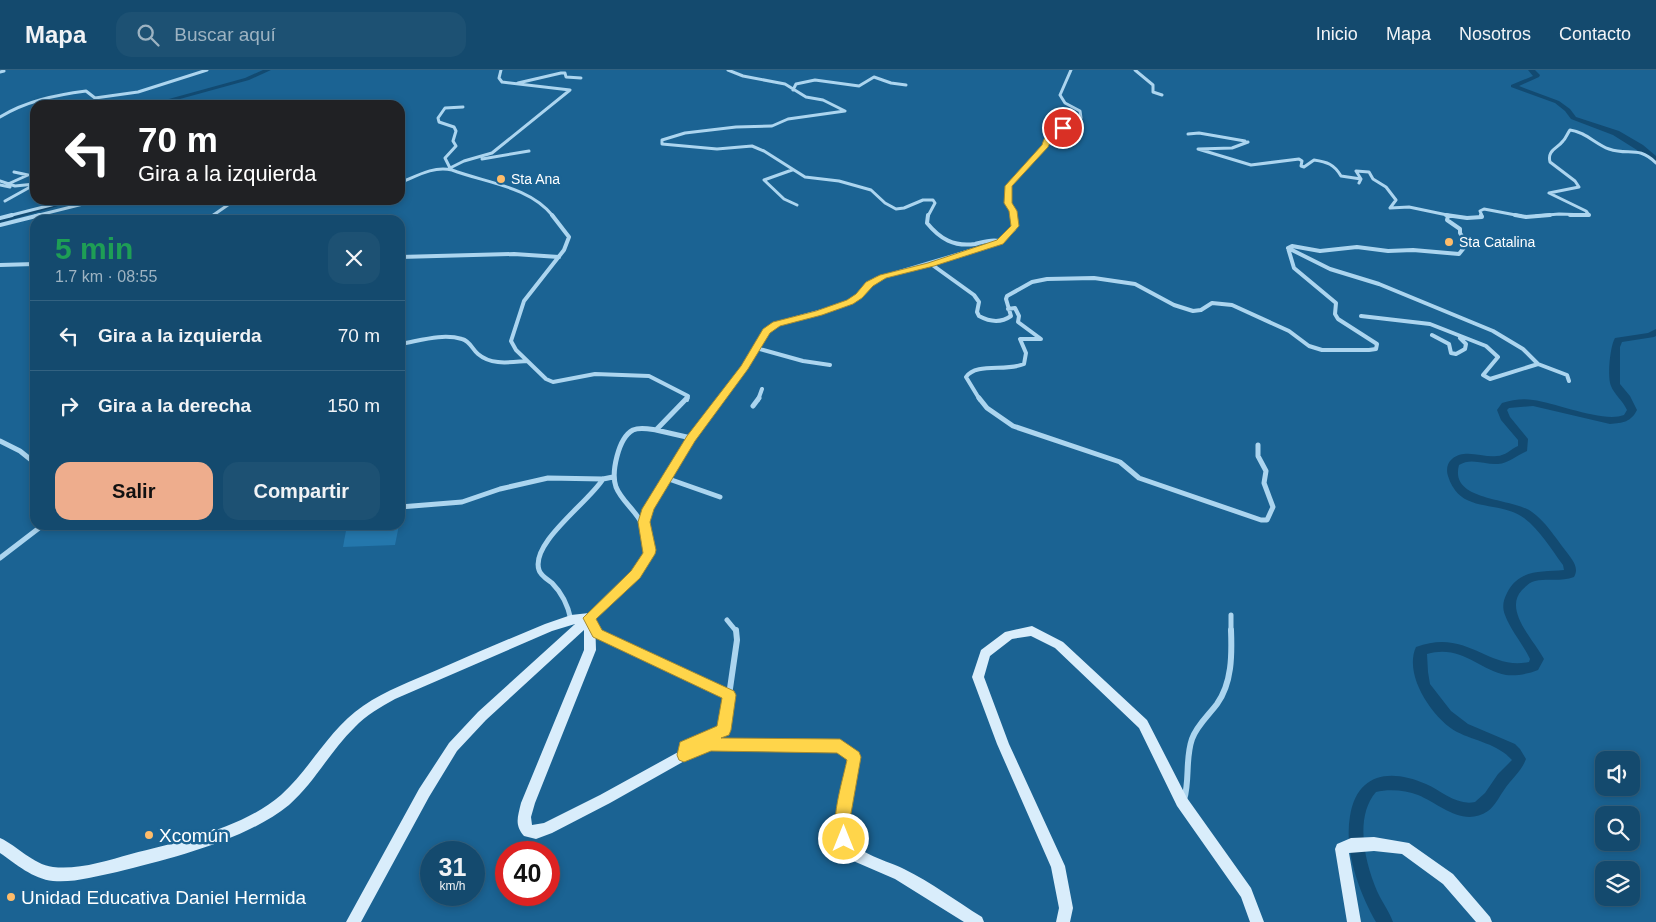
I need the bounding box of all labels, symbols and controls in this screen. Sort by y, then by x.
search box [116,12,466,57]
text: Mapa [25,21,86,48]
icon: search [134,21,162,49]
text: Buscar aquí [174,24,276,45]
text: Inicio [1316,24,1358,44]
text: Mapa [1386,24,1431,44]
text: Nosotros [1459,24,1531,44]
text: Contacto [1559,24,1631,44]
pin [1042,107,1084,149]
icon: arrive [1049,114,1077,142]
icon: left [55,120,120,185]
text: 70 m [138,120,218,159]
text: Gira a la izquierda [138,161,317,186]
place label: Sta Ana [511,171,560,187]
marker: Sta Ana [495,173,507,185]
text: 5 min [55,232,133,265]
button: close [328,232,380,284]
place label: Sta Catalina [1459,234,1535,250]
marker: Sta Catalina [1443,236,1455,248]
text: 1.7 km · 08:55 [55,268,157,285]
icon: left [55,322,83,350]
text: Gira a la izquierda [98,325,262,346]
text: 70 m [338,325,380,346]
icon: right [55,392,83,420]
text: Gira a la derecha [98,395,251,416]
text: 150 m [327,395,380,416]
button: Salir [55,462,213,520]
button: Compartir [223,462,380,520]
map controls [1595,751,1640,906]
button: sound [1595,751,1640,796]
button: search [1595,806,1640,851]
position arrow [817,812,869,864]
place label: Xcomún [159,825,229,846]
marker: Xcomún [143,829,155,841]
speed limit sign: 40 [495,841,560,906]
text: 31 [439,853,466,881]
button: layers [1595,861,1640,906]
text: km/h [439,879,466,893]
place label: Unidad Educativa Daniel Hermida [21,887,307,908]
marker: Unidad Educativa Daniel Hermida [5,891,17,903]

